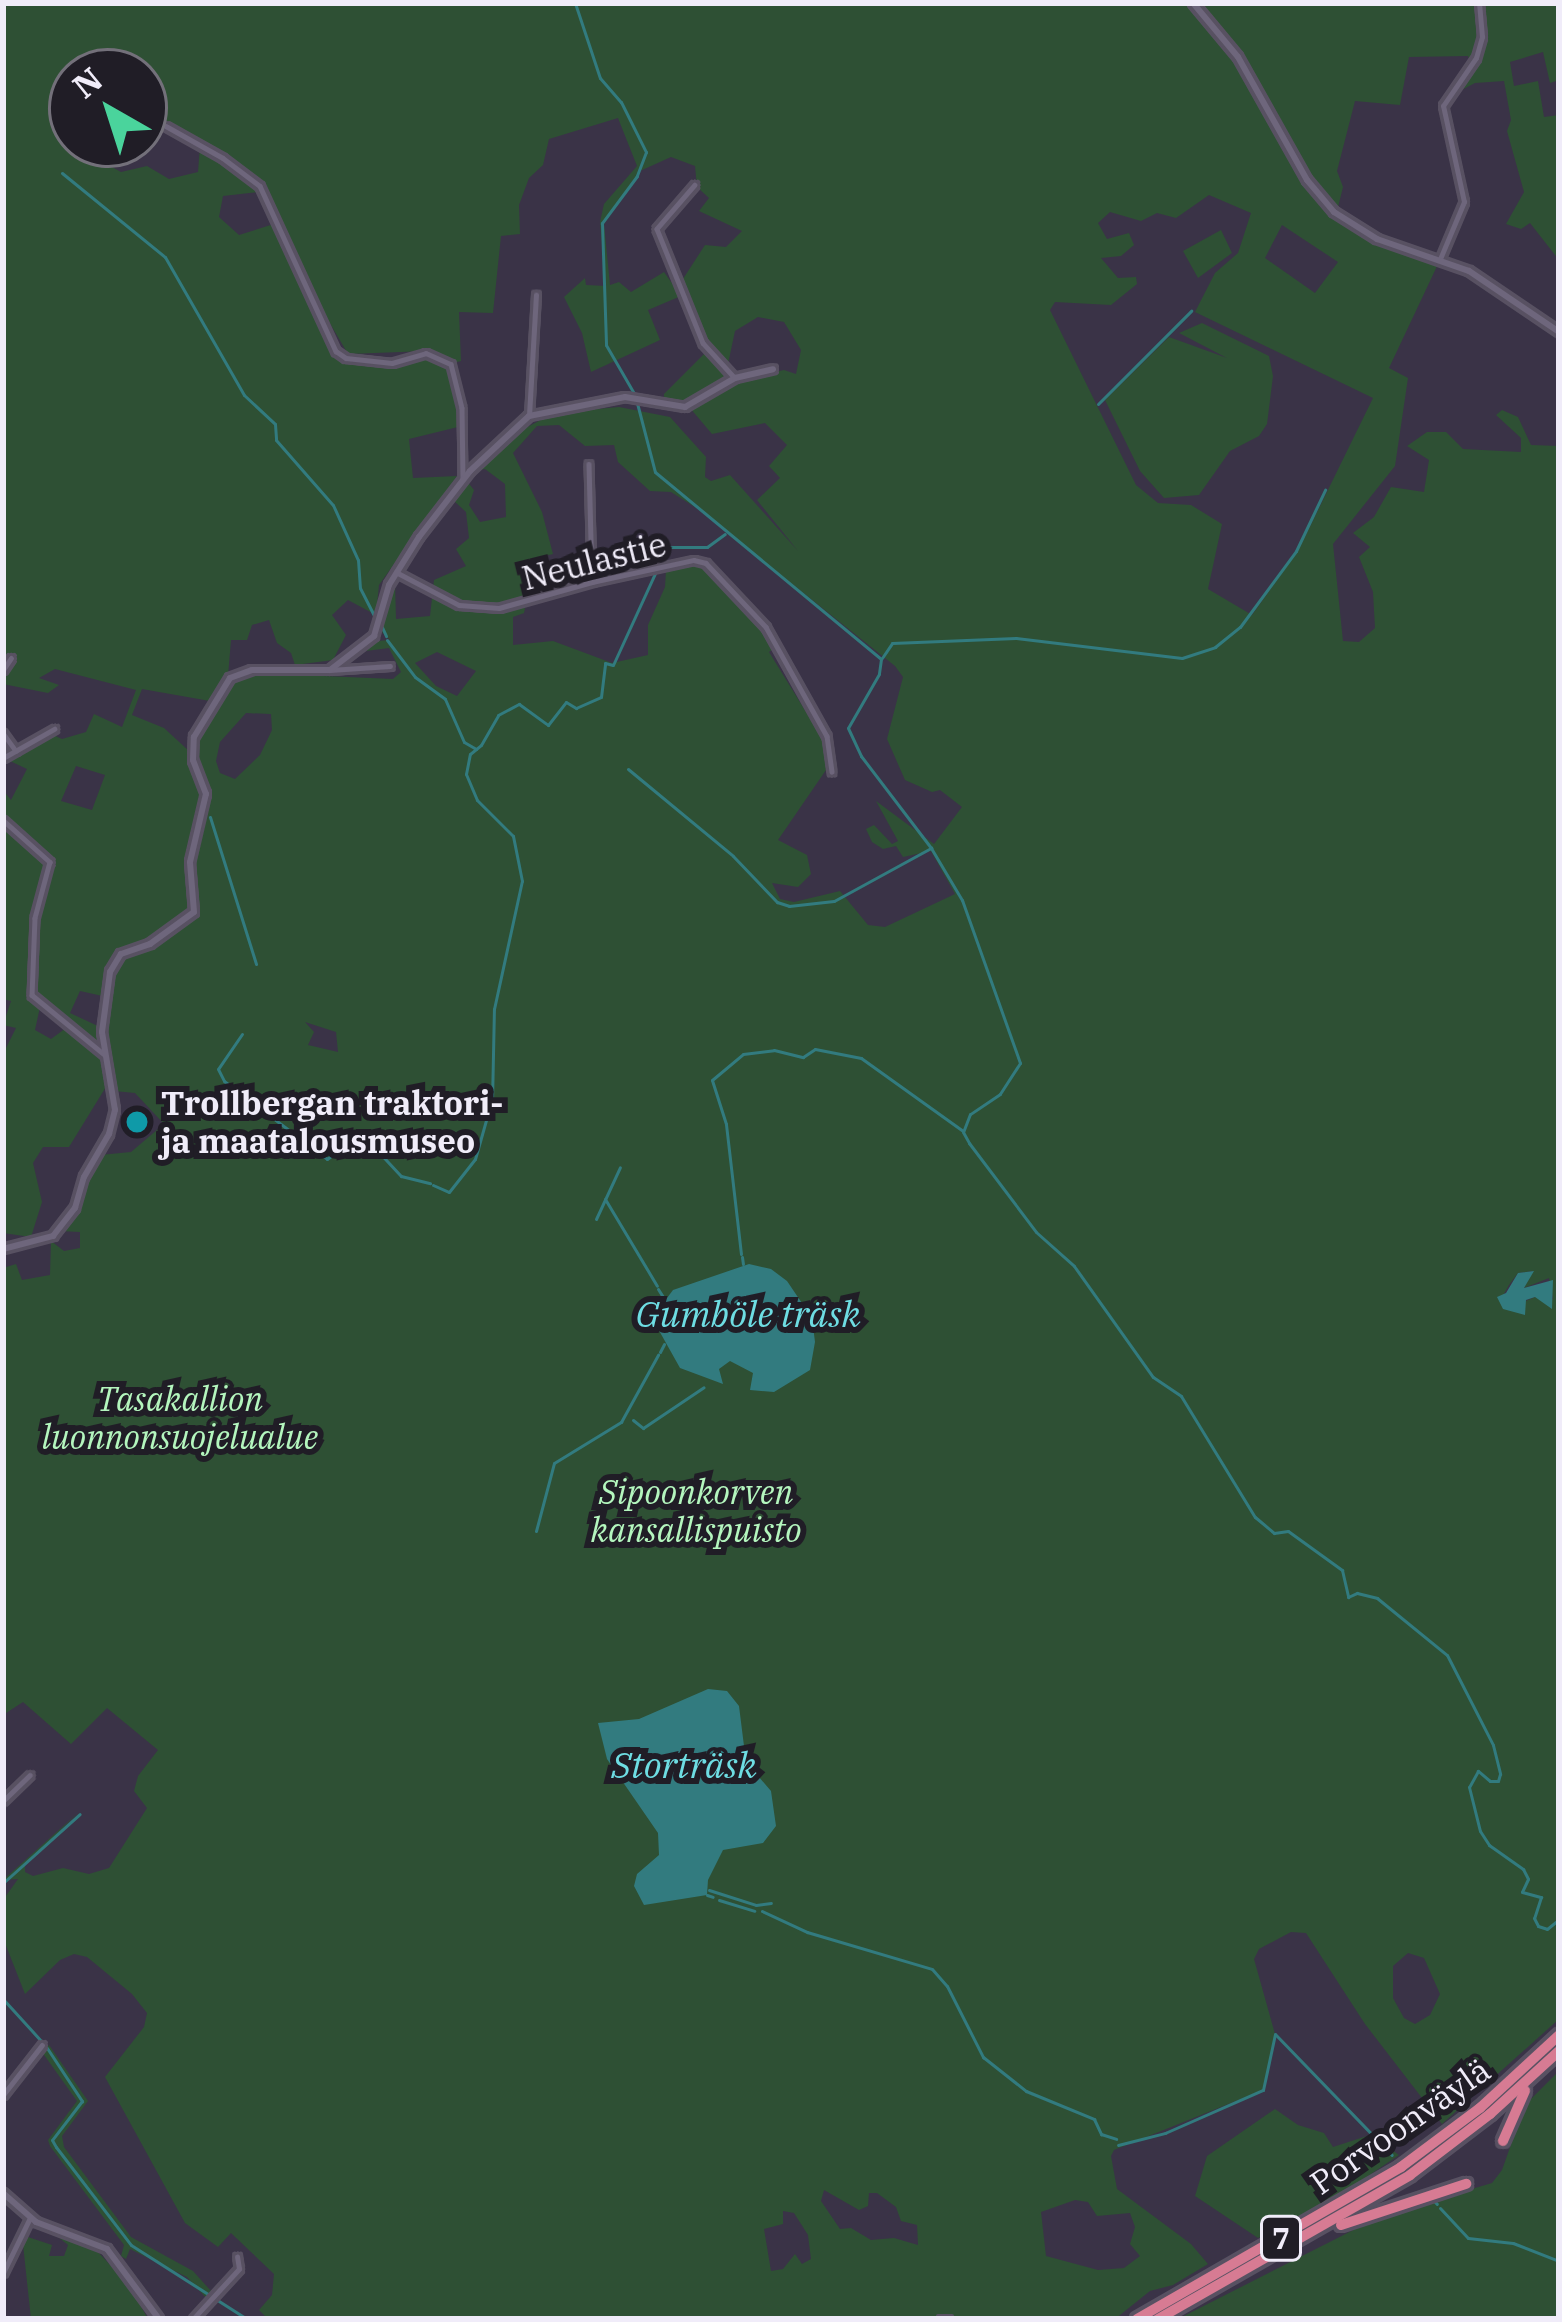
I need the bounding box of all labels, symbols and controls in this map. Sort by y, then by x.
north arrow [48,48,168,168]
text: N [63,57,111,107]
street label: Neulastie [518,524,670,598]
place label: Trollbergan traktori- ja maatalousmuseo [161,1083,504,1161]
marker: Trollbergan traktori- ja maatalousmuseo [124,1109,150,1135]
water label: Gumböle träsk [635,1292,861,1336]
park label: Tasakallion luonnonsuojelualue [42,1379,318,1457]
park label: Sipoonkorven kansallispuisto [590,1472,802,1550]
water label: Storträsk [611,1743,757,1787]
street label: Porvoonväylä [1303,2050,1497,2202]
road number: 7 [1260,2214,1302,2262]

